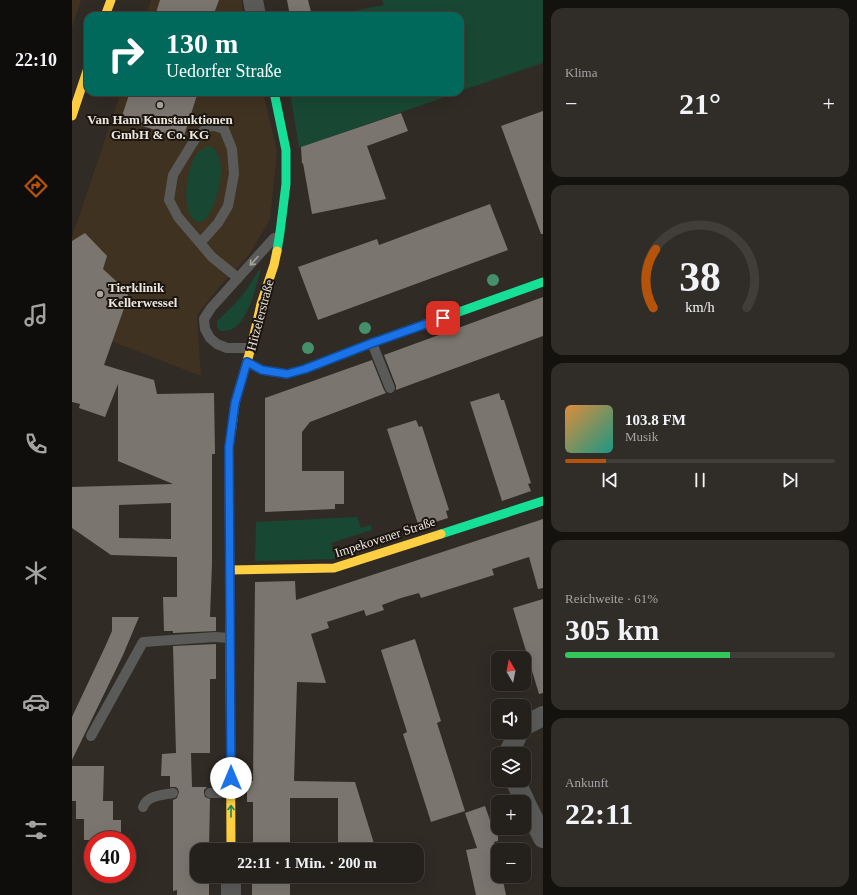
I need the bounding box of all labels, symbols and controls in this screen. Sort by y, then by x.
icon: right [100,28,152,80]
text: 130 m [166,28,238,59]
text: 22:10 [15,50,57,70]
text: Uedorfer Straße [166,61,281,81]
text: Klima [565,65,598,80]
text: 21° [679,87,721,120]
text: − [565,91,577,116]
text: + [823,91,835,116]
marker: Van Ham Kunstauktionen GmbH & Co. KG [155,100,165,110]
place label: Van Ham Kunstauktionen GmbH & Co. KG [87,112,233,142]
icon: directions [22,172,50,200]
text: 38 [679,254,721,300]
one-way arrow [249,256,258,266]
street label: Hitzelerstraße [243,278,277,352]
place label: Tierklinik Kellerwessel [108,280,178,310]
marker: Tierklinik Kellerwessel [95,289,105,299]
text: km/h [685,299,715,315]
icon: music [22,301,50,329]
pin [426,301,460,335]
icon: arrive [432,307,454,329]
text: 103.8 FM [625,412,686,428]
text: Musik [625,429,658,444]
icon: phone [22,430,50,458]
icon: previous [599,469,621,491]
icon: pause [689,469,711,491]
icon: next [779,469,801,491]
street label: Impekovener Straße [333,514,437,560]
icon: climate [22,559,50,587]
text: Reichweite · 61% [565,591,658,606]
text: 305 km [565,613,659,646]
north arrow [491,651,531,691]
map controls [491,651,531,883]
icon: car [22,688,50,716]
button: sound [491,699,531,739]
button: layers [491,747,531,787]
position arrow [210,757,252,799]
text: Ankunft [565,775,608,790]
button: + [491,795,531,835]
text: 22:11 [565,797,633,830]
one-way arrow [227,805,235,818]
icon: filters [22,816,50,844]
speed limit sign: 40 [84,831,136,883]
button: − [491,843,531,883]
text: 22:11 · 1 Min. · 200 m [237,855,377,871]

